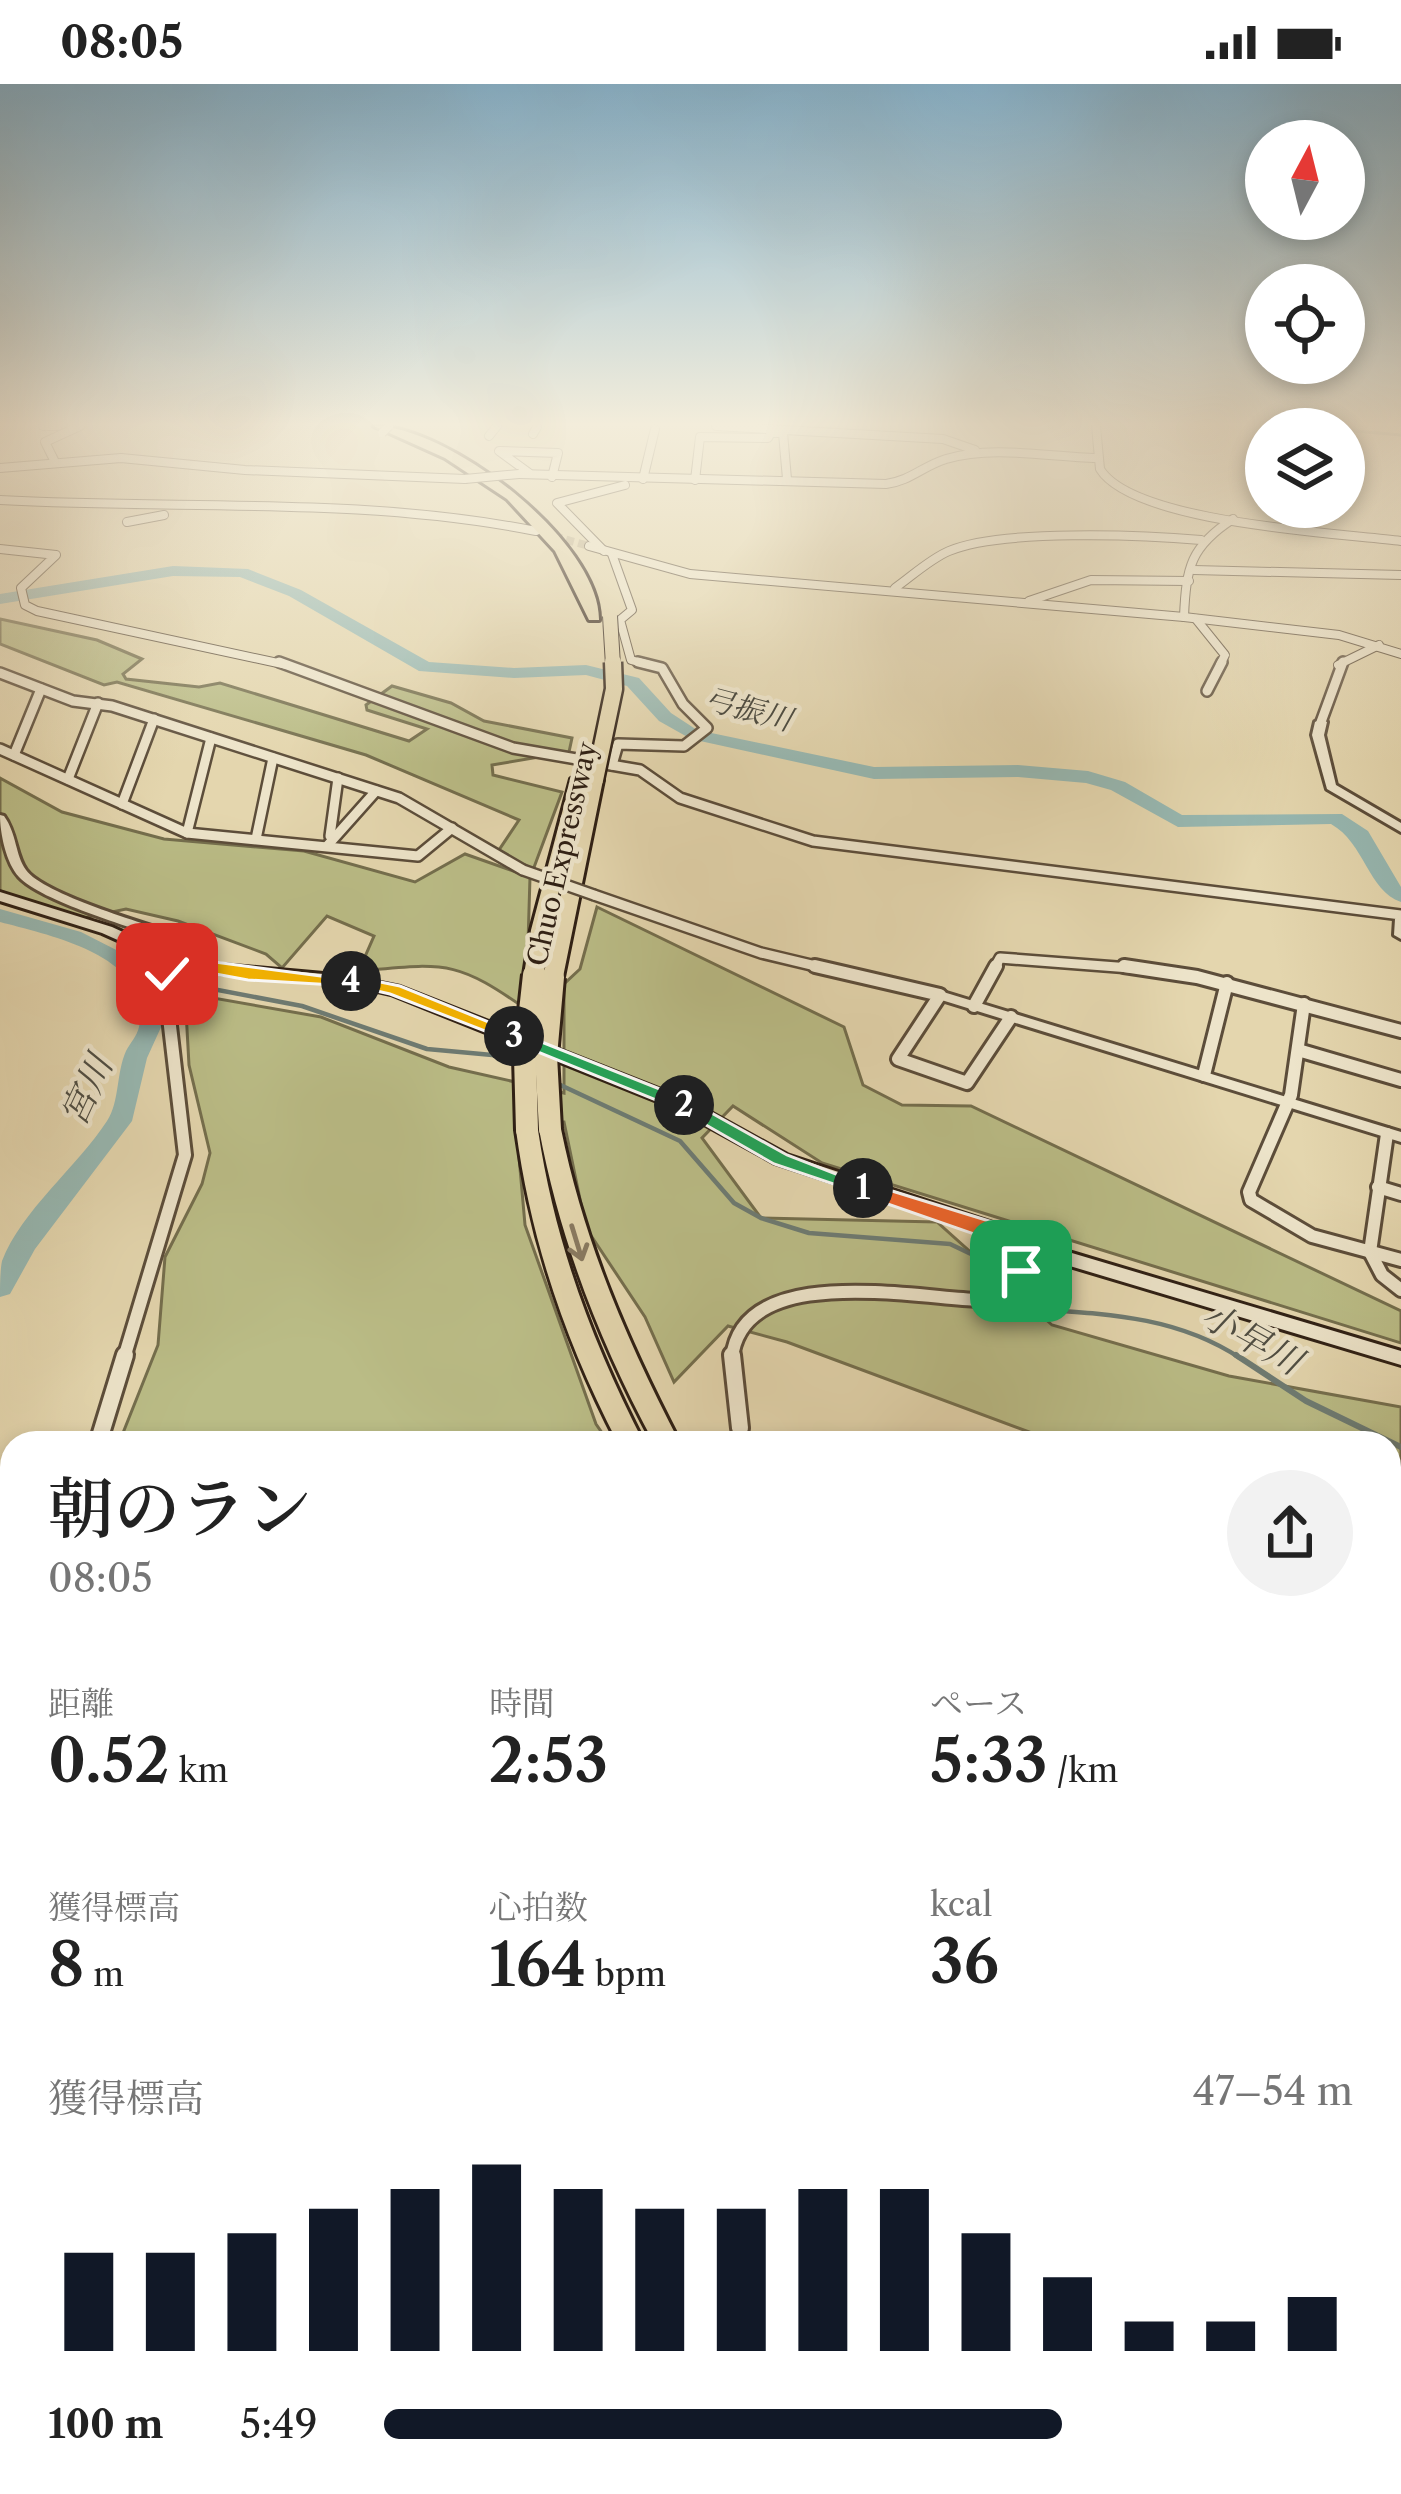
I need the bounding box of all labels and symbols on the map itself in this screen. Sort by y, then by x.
north arrow [1245,120,1365,240]
water label: 弓振川 [700,679,799,739]
street label: Chuo Expressway [520,738,604,969]
pin [116,923,218,1025]
pin: 4 [321,951,381,1011]
pin: 3 [484,1006,544,1066]
water label: 宮川 [51,1044,123,1132]
pin: 2 [654,1075,714,1135]
pin: 1 [833,1158,893,1218]
pin [970,1220,1072,1322]
one-way arrow [567,1223,589,1261]
water label: 小早川 [1194,1293,1313,1385]

